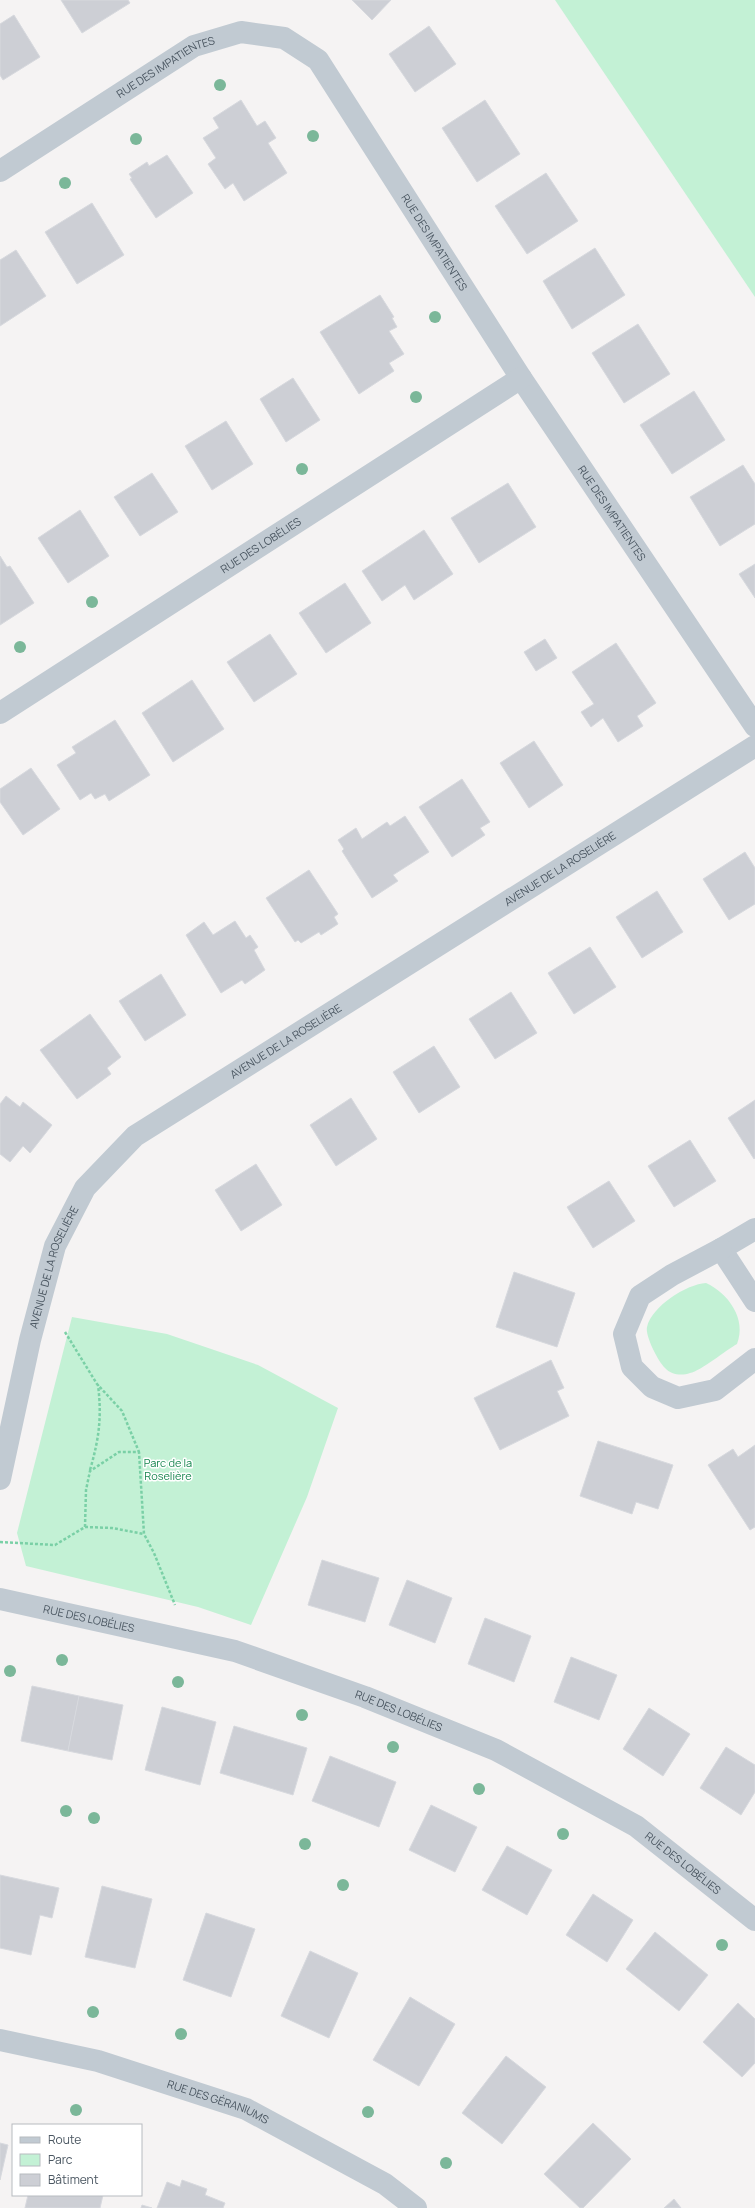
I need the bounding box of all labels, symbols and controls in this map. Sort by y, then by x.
street label: RUE DES IMPATIENTES [113,32,217,101]
street label: RUE DES IMPATIENTES [398,191,471,293]
street label: RUE DES IMPATIENTES [575,462,650,564]
street label: RUE DES LOBÉLIES [217,513,304,576]
street label: AVENUE DE LA ROSELIÈRE [501,827,618,909]
street label: AVENUE DE LA ROSELIÈRE [227,1000,344,1082]
street label: AVENUE DE LA ROSELIÈRE [25,1203,82,1330]
park label: Parc de la Roselière [144,1455,192,1483]
street label: RUE DES LOBÉLIES [42,1601,136,1636]
street label: RUE DES LOBÉLIES [353,1686,445,1735]
street label: RUE DES LOBÉLIES [642,1828,725,1897]
street label: RUE DES GÉRANIUMS [165,2076,272,2127]
legend [12,2124,142,2196]
text: Route [48,2131,81,2148]
text: Parc [48,2151,73,2168]
text: Bâtiment [48,2171,99,2188]

